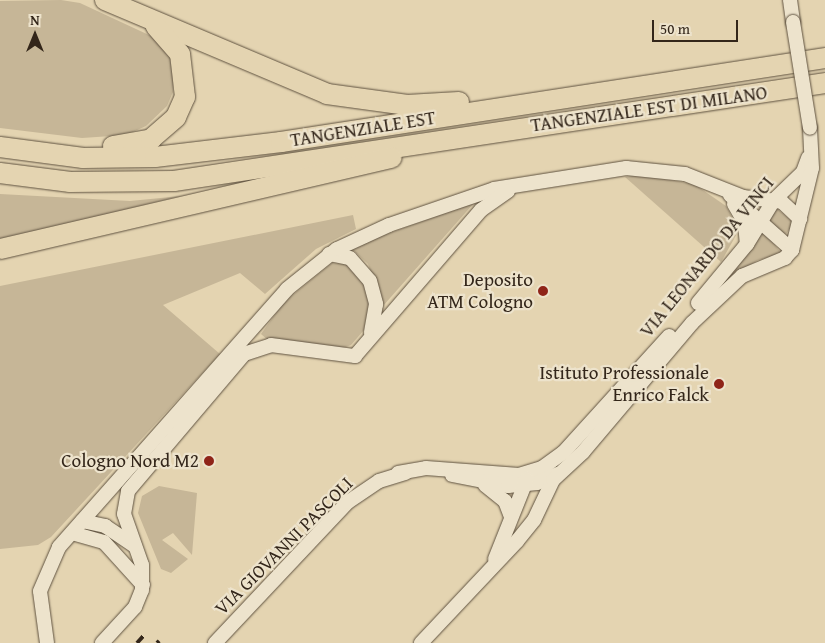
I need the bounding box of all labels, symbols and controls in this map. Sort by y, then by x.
north arrow [10,10,60,60]
text: N [30,10,40,30]
scale bar [655,10,741,42]
text: 50 m [660,18,690,39]
street label: TANGENZIALE EST DI MILANO [529,81,769,137]
street label: TANGENZIALE EST [289,106,437,152]
street label: VIA LEONARDO DA VINCI [635,172,779,342]
place label: Deposito ATM Cologno [427,269,533,313]
marker: Deposito ATM Cologno [537,285,549,297]
place label: Istituto Professionale Enrico Falck [540,362,709,406]
marker: Istituto Professionale Enrico Falck [713,378,725,390]
place label: Cologno Nord M2 [61,450,199,472]
marker: Cologno Nord M2 [203,455,215,467]
street label: VIA GIOVANNI PASCOLI [210,472,358,620]

